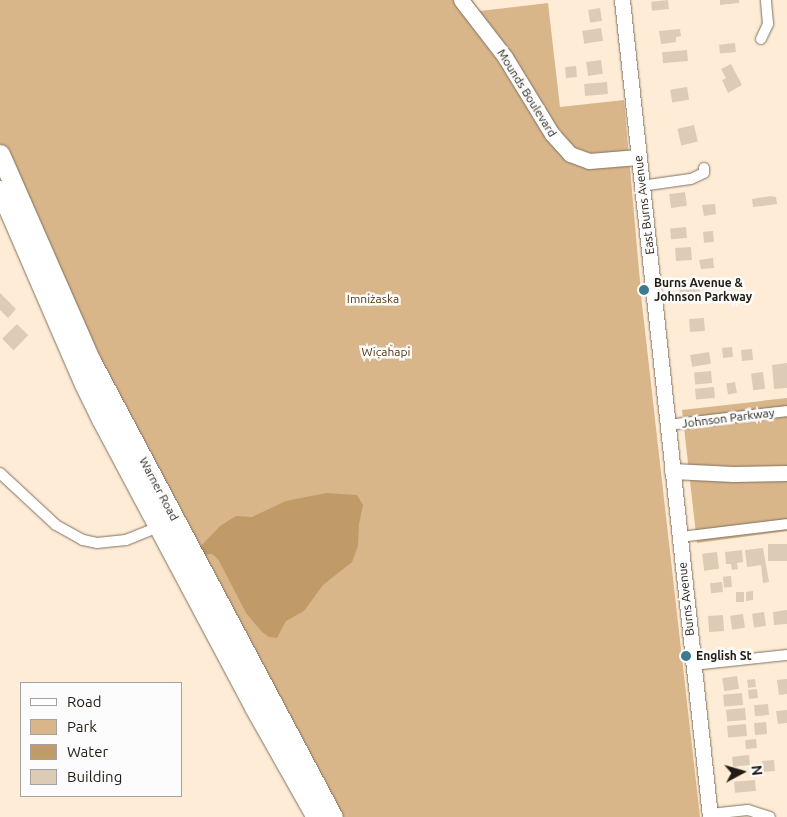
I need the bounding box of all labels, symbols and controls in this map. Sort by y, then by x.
street label: Mounds Boulevard [494,46,560,140]
street label: East Burns Avenue [631,155,657,255]
place label: Burns Avenue & Johnson Parkway [654,276,752,304]
marker: Burns Avenue & Johnson Parkway [638,284,650,296]
park label: Imniżaska [347,292,399,306]
park label: Wic̣aḣapi [362,345,410,359]
street label: Johnson Parkway [681,405,775,431]
street label: Warner Road [136,455,182,523]
street label: Burns Avenue [675,561,697,637]
place label: English St [696,649,752,663]
marker: English St [680,650,692,662]
legend [20,682,182,797]
text: Road [67,693,102,710]
text: Park [67,718,97,735]
text: Water [67,743,108,760]
north arrow [717,747,767,797]
text: N [748,764,765,776]
text: Building [67,768,122,785]

